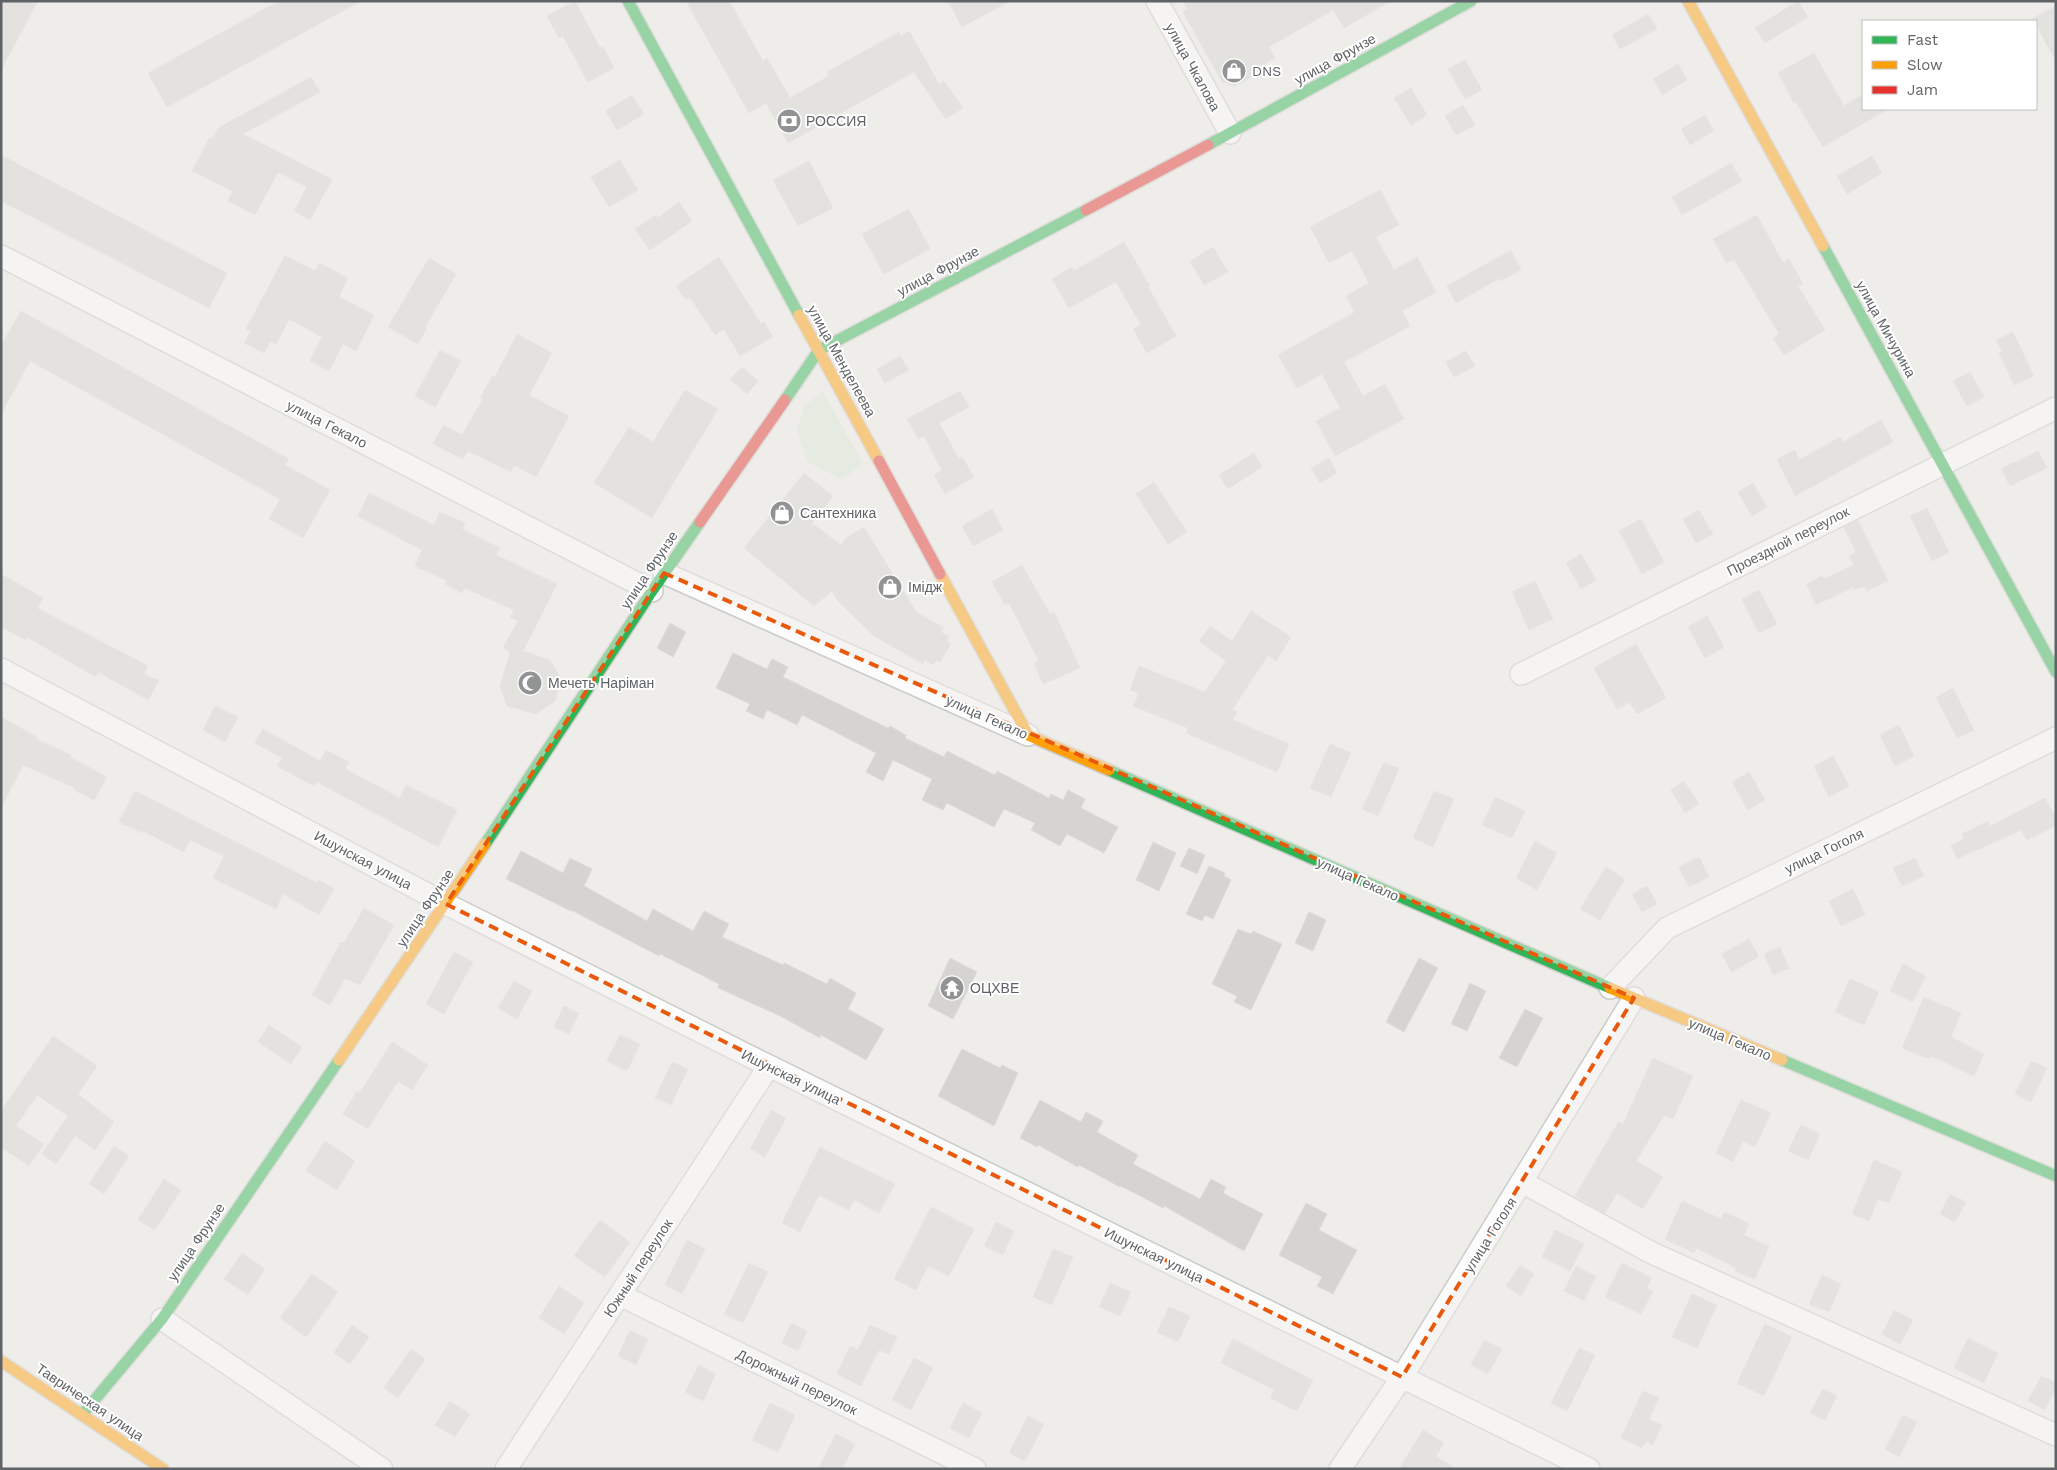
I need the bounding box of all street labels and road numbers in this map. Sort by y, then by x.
street label: улица Чкалова [1162,20,1224,114]
street label: улица Фрунзе [1292,30,1379,88]
street label: улица Фрунзе [894,243,982,299]
street label: улица Мичурина [1853,278,1919,380]
street label: улица Менделеева [805,302,879,420]
street label: улица Гекало [284,397,370,451]
street label: Проездной переулок [1724,503,1853,579]
street label: улица Фрунзе [617,528,681,612]
street label: улица Гекало [944,692,1031,742]
street label: улица Гоголя [1782,825,1866,877]
street label: Ишунская улица [312,828,415,893]
street label: улица Гекало [1315,854,1402,904]
street label: улица Фрунзе [393,866,457,950]
street label: улица Гекало [1686,1014,1774,1064]
street label: Ишунская улица [739,1046,843,1108]
street label: улица Гоголя [1461,1194,1519,1276]
street label: улица Фрунзе [164,1200,228,1284]
street label: Южный переулок [600,1215,676,1320]
street label: Ишунская улица [1102,1224,1206,1286]
street label: Дорожный переулок [734,1346,861,1419]
street label: Таврическая улица [33,1360,147,1444]

